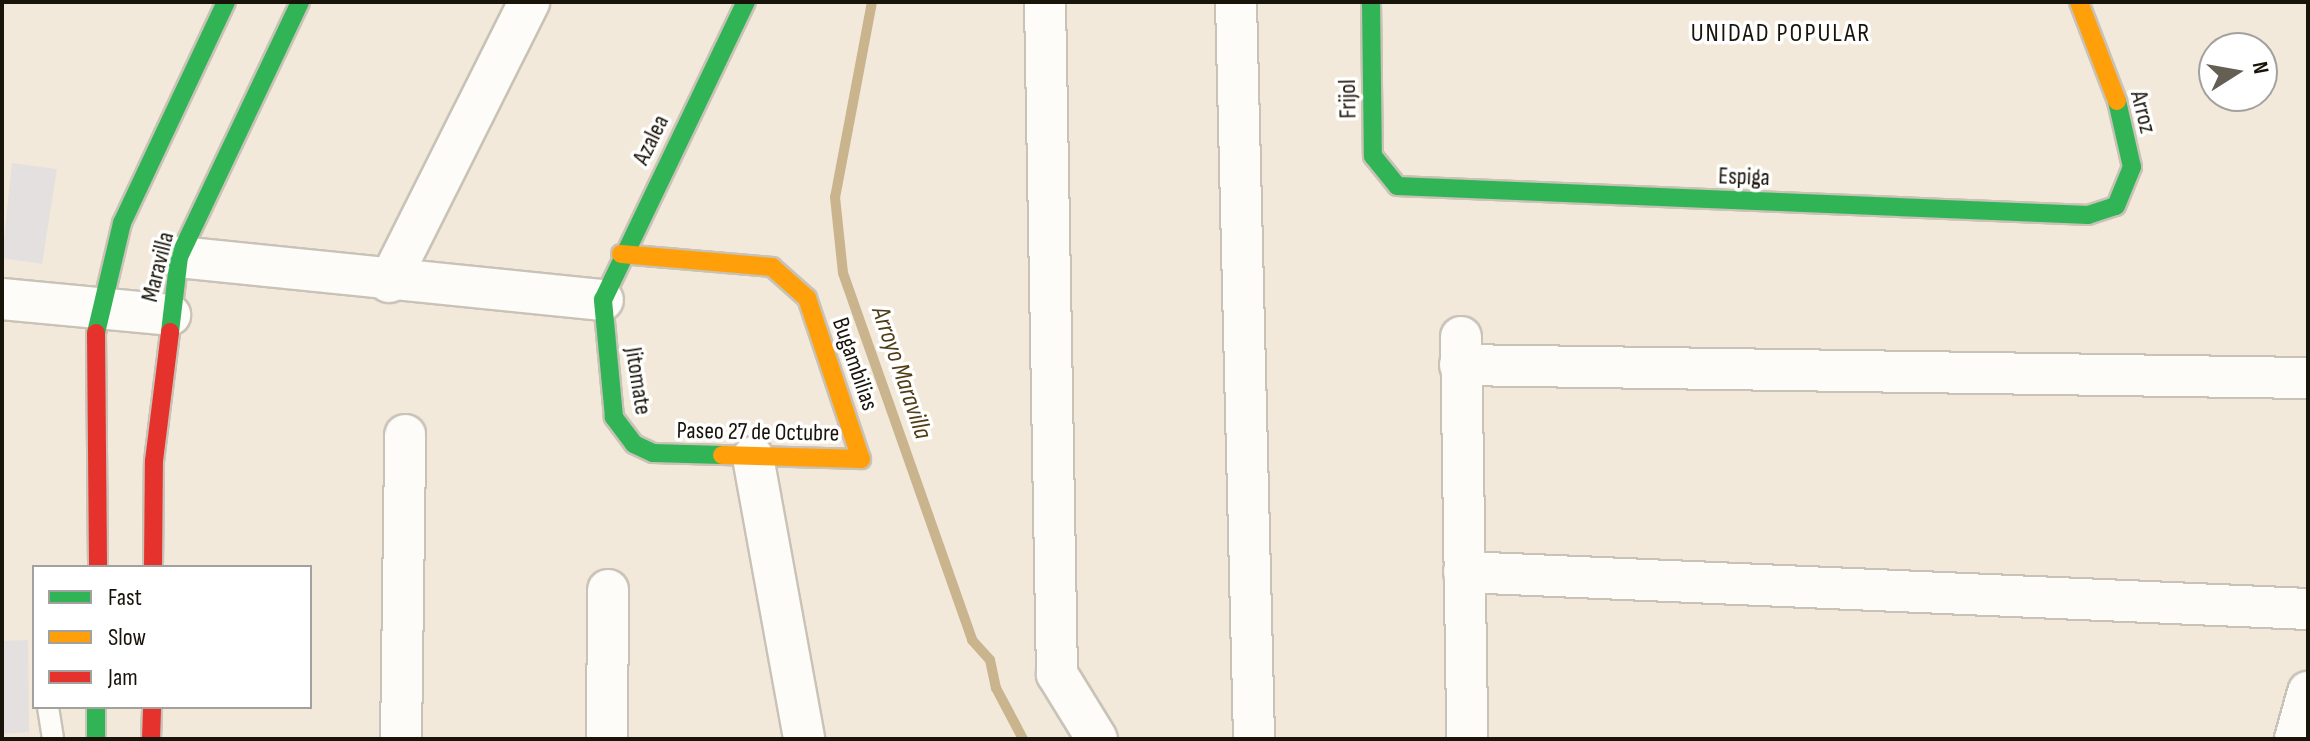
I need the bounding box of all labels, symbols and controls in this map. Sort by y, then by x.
district label: UNIDAD POPULAR [1691,18,1871,50]
north arrow [2198,32,2278,112]
text: N [2246,59,2274,76]
street label: Frijol [1333,79,1363,119]
street label: Arroz [2124,88,2162,136]
street label: Azalea [627,110,675,170]
street label: Espiga [1718,162,1770,192]
street label: Maravilla [135,229,181,305]
water label: Arroyo Maravilla [864,303,938,443]
street label: Bugambilias [826,314,884,414]
street label: Jitomate [618,345,658,417]
street label: Paseo 27 de Octubre [676,416,840,448]
legend [32,565,312,709]
text: Fast [108,583,142,612]
text: Slow [108,623,146,652]
text: Jam [108,663,138,692]

